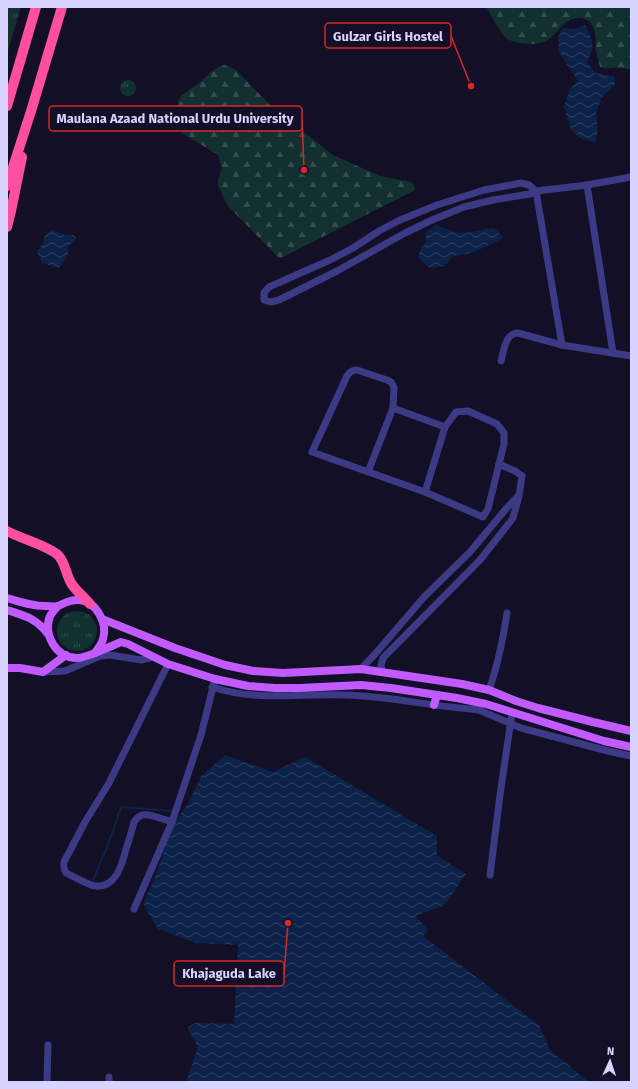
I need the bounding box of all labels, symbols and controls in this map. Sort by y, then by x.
callout: Gulzar Girls Hostel [325,23,451,48]
text: Gulzar Girls Hostel [333,29,443,44]
callout: Maulana Azaad National Urdu University [49,106,302,131]
text: Maulana Azaad National Urdu University [56,111,294,126]
callout: Khajaguda Lake [174,961,284,986]
text: Khajaguda Lake [182,966,276,981]
north arrow [590,1041,630,1081]
text: N [607,1045,614,1058]

